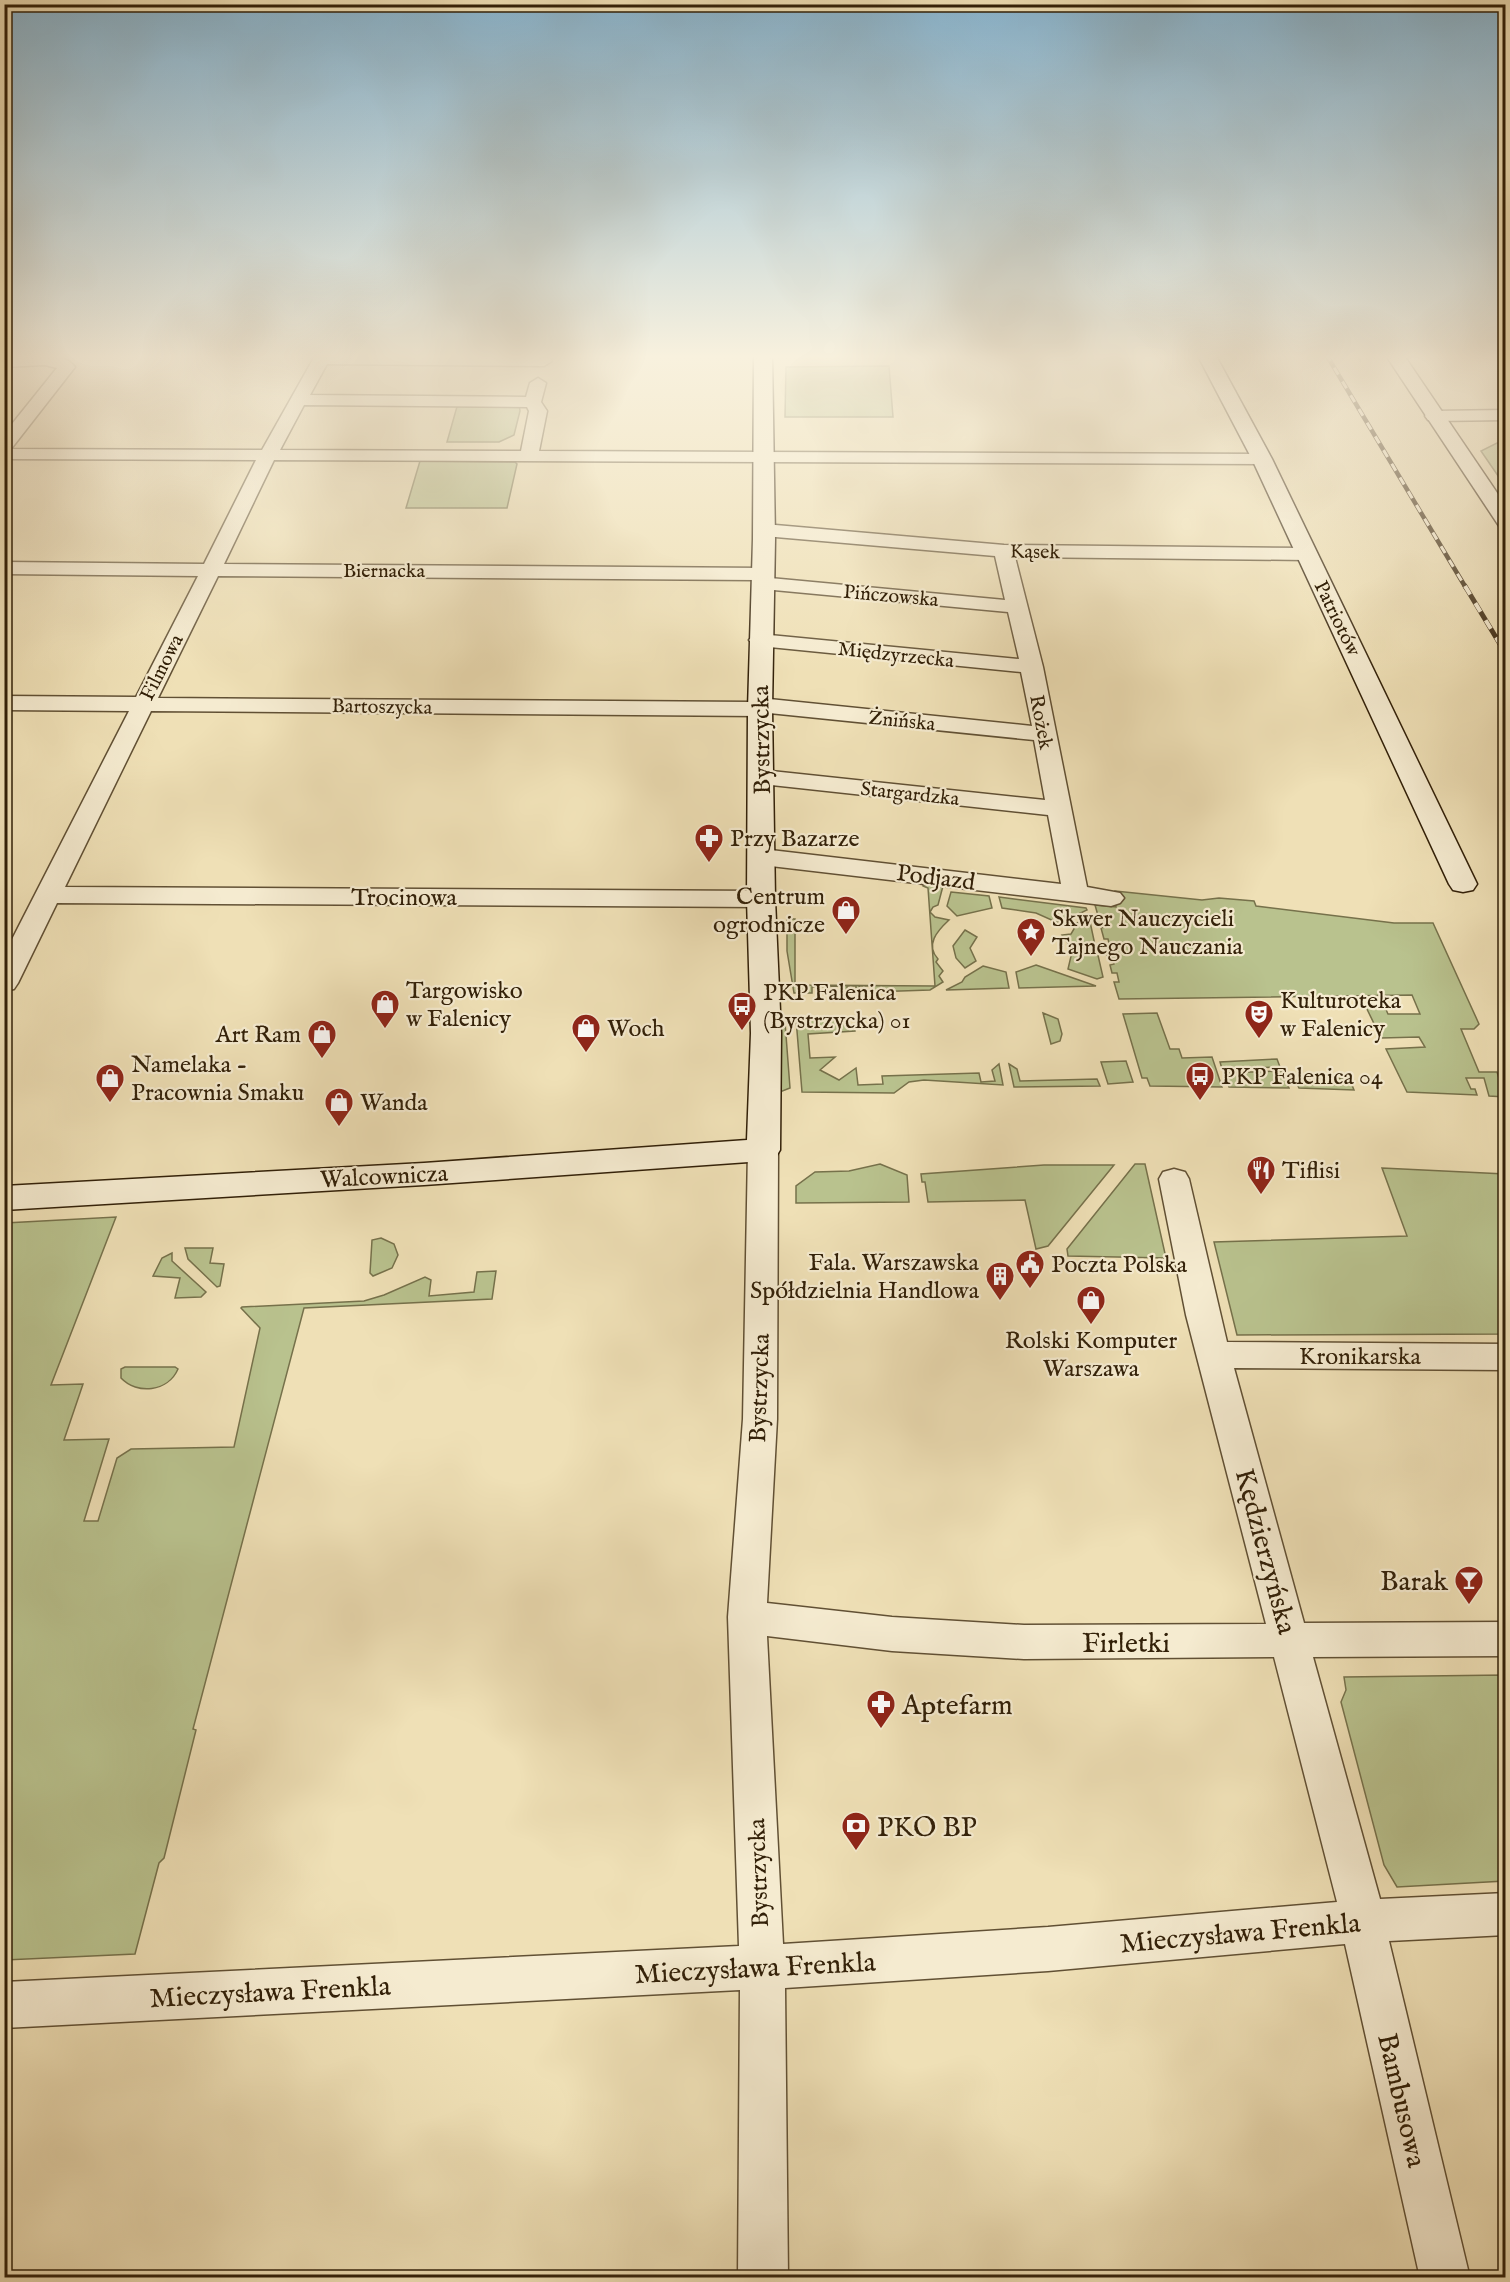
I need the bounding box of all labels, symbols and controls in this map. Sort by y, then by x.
street label: Kąsek [1010,540,1060,565]
street label: Biernacka [343,559,425,584]
street label: Patriotów [1308,577,1366,661]
street label: Pińczowska [842,580,940,613]
street label: Filmowa [135,630,190,705]
street label: Międzyrzecka [836,637,956,674]
street label: Bystrzycka [746,684,779,795]
street label: Rożek [1023,693,1058,752]
street label: Bartoszycka [331,694,433,721]
street label: Żnińska [867,706,937,737]
street label: Stargardzka [859,777,961,812]
pharmacy icon: Przy Bazarze [693,822,725,864]
place label: Przy Bazarze [730,824,860,855]
street label: Podjazd [895,858,977,899]
place label: Centrum ogrodnicze [713,882,825,941]
street label: Trocinowa [351,883,457,914]
shop icon: Centrum ogrodnicze [830,894,862,936]
place label: Skwer Nauczycieli Tajnego Nauczania [1052,904,1244,963]
place icon: Skwer Nauczycieli Tajnego Nauczania [1015,916,1047,958]
place label: Targowisko w Falenicy [406,976,523,1035]
place label: PKP Falenica (Bystrzycka) 01 [763,978,910,1037]
place label: Kulturoteka w Falenicy [1280,986,1402,1045]
shop icon: Targowisko w Falenicy [369,988,401,1030]
bus stop icon: PKP Falenica (Bystrzycka) 01 [726,990,758,1032]
theatre icon: Kulturoteka w Falenicy [1243,998,1275,1040]
shop icon: Woch [570,1012,602,1054]
place label: Woch [607,1014,665,1045]
shop icon: Art Ram [306,1018,338,1060]
place label: Art Ram [214,1020,301,1051]
place label: Namelaka - Pracownia Smaku [131,1050,304,1109]
bus stop icon: PKP Falenica 04 [1184,1060,1216,1102]
shop icon: Namelaka - Pracownia Smaku [94,1062,126,1104]
place label: PKP Falenica 04 [1221,1062,1383,1093]
shop icon: Wanda [323,1086,355,1128]
place label: Wanda [360,1088,428,1119]
restaurant icon: Tiflisi [1245,1154,1277,1196]
place label: Tiflisi [1282,1156,1340,1187]
street label: Walcownicza [319,1159,449,1196]
place label: Fala. Warszawska Spółdzielnia Handlowa [750,1248,980,1307]
public building icon: Poczta Polska [1014,1248,1046,1290]
place label: Poczta Polska [1051,1250,1188,1281]
building icon: Fala. Warszawska Spółdzielnia Handlowa [984,1260,1016,1302]
shop icon: Rolski Komputer Warszawa [1075,1284,1107,1326]
place label: Rolski Komputer Warszawa [1005,1326,1178,1385]
street label: Bystrzycka [743,1332,778,1443]
street label: Kronikarska [1299,1342,1422,1373]
street label: Kędzierzyńska [1226,1465,1304,1639]
bar icon: Barak [1453,1564,1485,1606]
place label: Barak [1380,1565,1449,1600]
street label: Firletki [1082,1627,1170,1662]
pharmacy icon: Aptefarm [865,1688,897,1730]
place label: Aptefarm [901,1689,1013,1724]
bank icon: PKO BP [840,1810,872,1852]
place label: PKO BP [877,1811,977,1846]
street label: Bystrzycka [742,1817,777,1928]
street label: Mieczysława Frenkla [1118,1906,1363,1962]
street label: Mieczysława Frenkla [634,1946,877,1993]
street label: Mieczysława Frenkla [149,1970,392,2017]
street label: Bambusowa [1368,2030,1433,2172]

